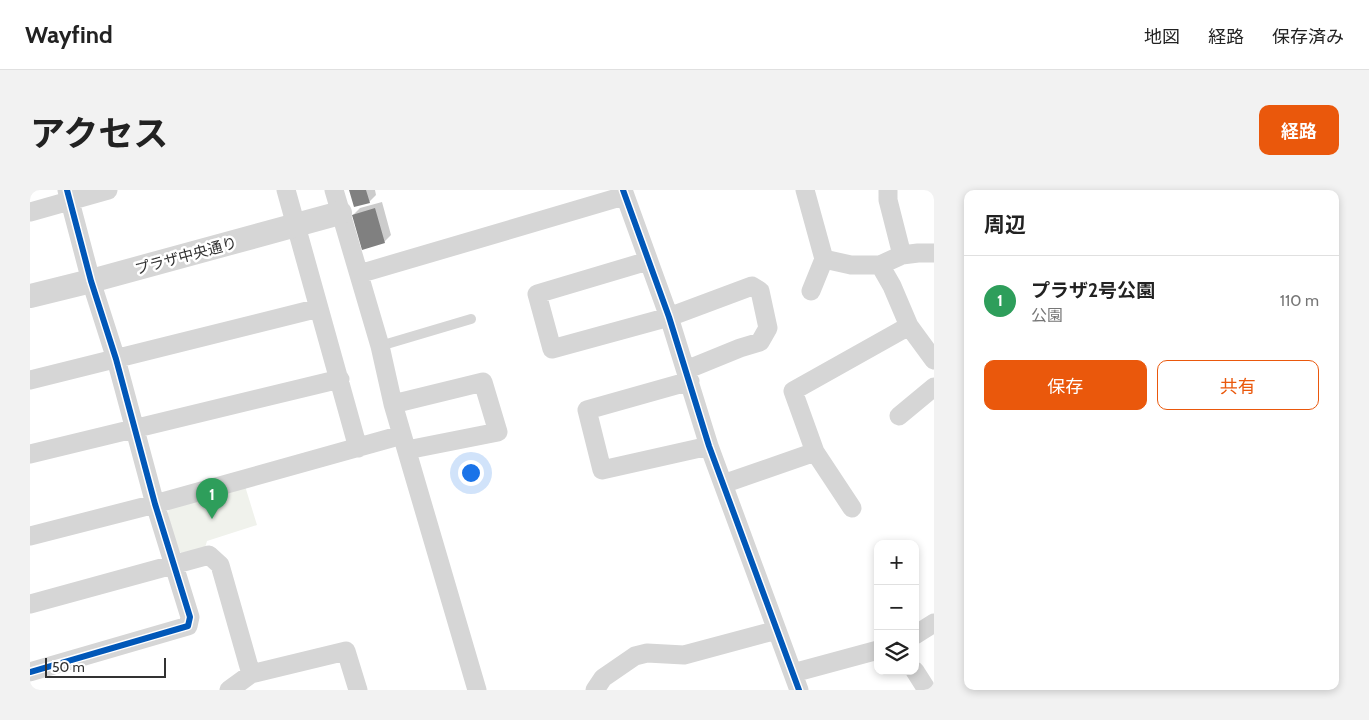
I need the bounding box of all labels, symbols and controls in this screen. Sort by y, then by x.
text: Wayfind [25,20,113,49]
text: 地図 [1144,26,1180,48]
text: 経路 [1208,26,1244,48]
text: 保存済み [1272,26,1344,48]
button: 経路 [1259,105,1339,155]
text: アクセス [30,112,168,155]
text: 周辺 [984,212,1026,237]
street label: プラザ中央通り [133,234,239,278]
text: プラザ2号公園 [1031,279,1155,302]
text: 1 [997,291,1003,310]
text: 110 m [1280,291,1319,310]
text: 公園 [1031,306,1063,325]
button: 保存 [984,360,1147,410]
button: 共有 [1157,360,1319,410]
your location [458,460,484,486]
pin: 1 [196,478,228,519]
map controls [874,540,919,675]
button: + [874,540,919,585]
button: − [874,585,919,630]
button: layers [874,630,919,675]
scale bar [45,655,166,678]
text: 50 m [52,658,85,676]

